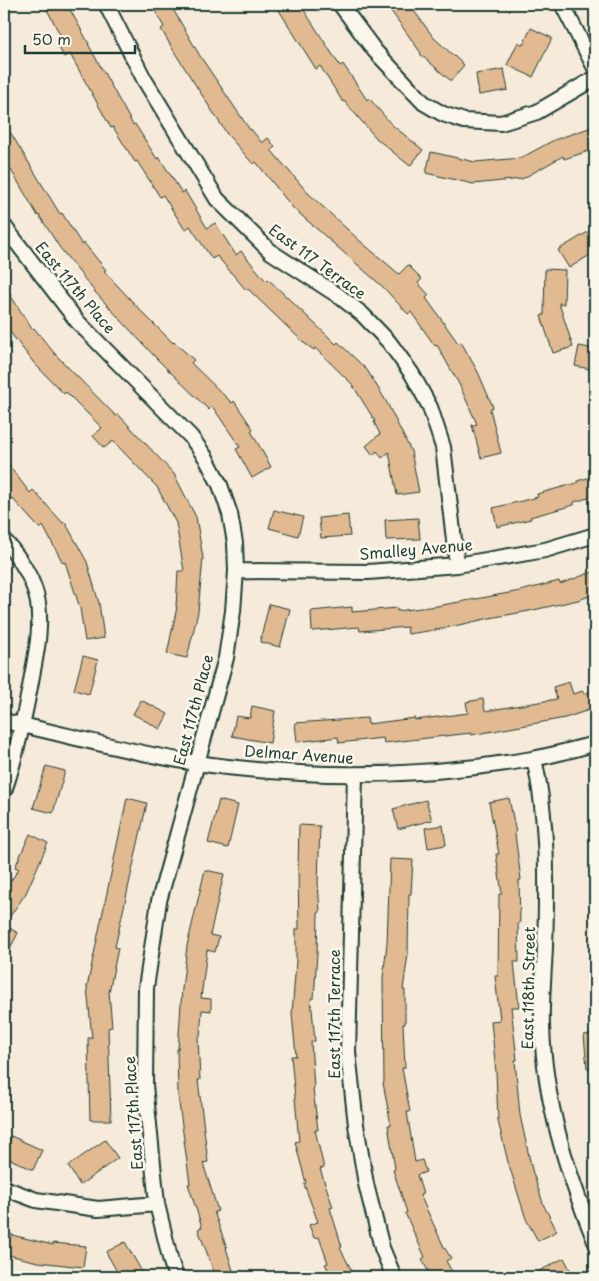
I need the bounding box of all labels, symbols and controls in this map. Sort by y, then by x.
scale bar [25,22,135,54]
text: 50 m [32,27,71,50]
street label: East 117 Terrace [265,218,371,304]
street label: East 117th Place [31,236,122,338]
street label: Smalley Avenue [358,532,473,565]
street label: East 117th Place [167,652,218,768]
street label: Delmar Avenue [244,738,354,769]
street label: East 118th Street [515,926,540,1050]
street label: East 117th Terrace [322,949,345,1079]
street label: East 117th Place [117,1055,148,1171]

